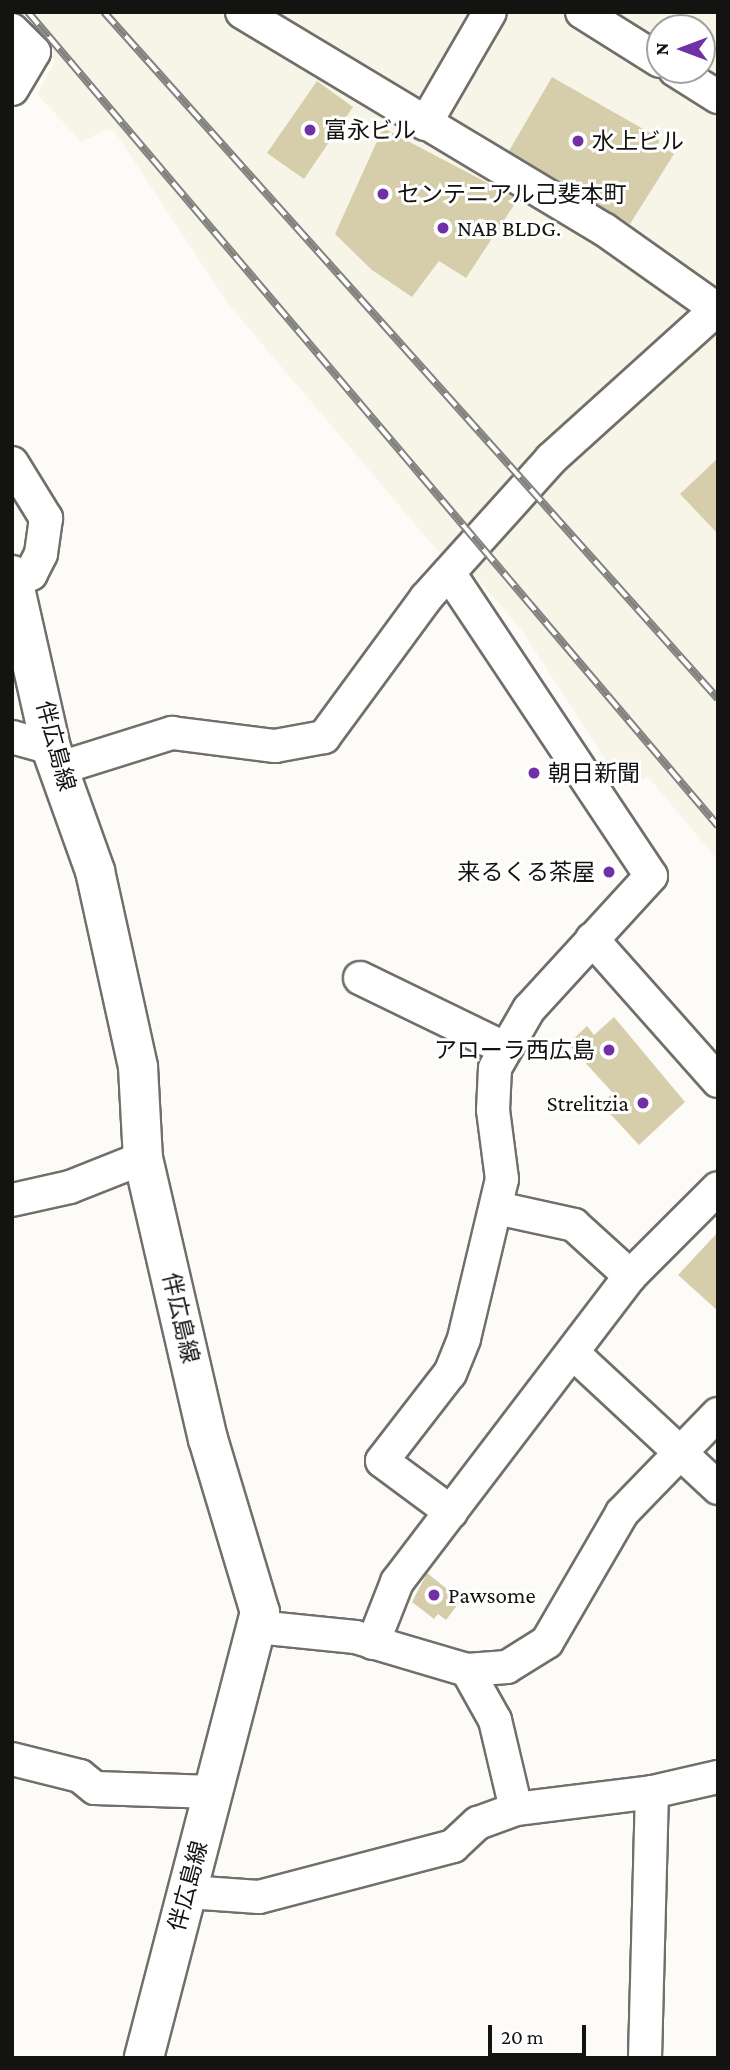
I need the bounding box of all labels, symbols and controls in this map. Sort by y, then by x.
north arrow [646,14,716,84]
text: N [651,43,672,55]
place label: 富永ビル [324,116,416,144]
marker: 富永ビル [302,122,318,138]
place label: 水上ビル [592,127,684,155]
marker: 水上ビル [570,133,586,149]
place label: センテニアル己斐本町 [397,180,627,208]
marker: センテニアル己斐本町 [375,186,391,202]
place label: NAB BLDG. [457,214,561,242]
marker: NAB BLDG. [435,220,451,236]
street label: 伴広島線 [31,698,81,794]
place label: 朝日新聞 [548,759,640,787]
marker: 朝日新聞 [526,765,542,781]
place label: 来るくる茶屋 [457,858,595,886]
marker: 来るくる茶屋 [601,864,617,880]
place label: アローラ西広島 [434,1036,595,1064]
marker: アローラ西広島 [601,1042,617,1058]
place label: Strelitzia [547,1089,629,1117]
marker: Strelitzia [635,1095,651,1111]
street label: 伴広島線 [157,1270,205,1366]
place label: Pawsome [448,1581,536,1609]
marker: Pawsome [426,1587,442,1603]
street label: 伴広島線 [163,1838,213,1934]
scale bar [492,2010,590,2054]
text: 20 m [501,2025,544,2049]

